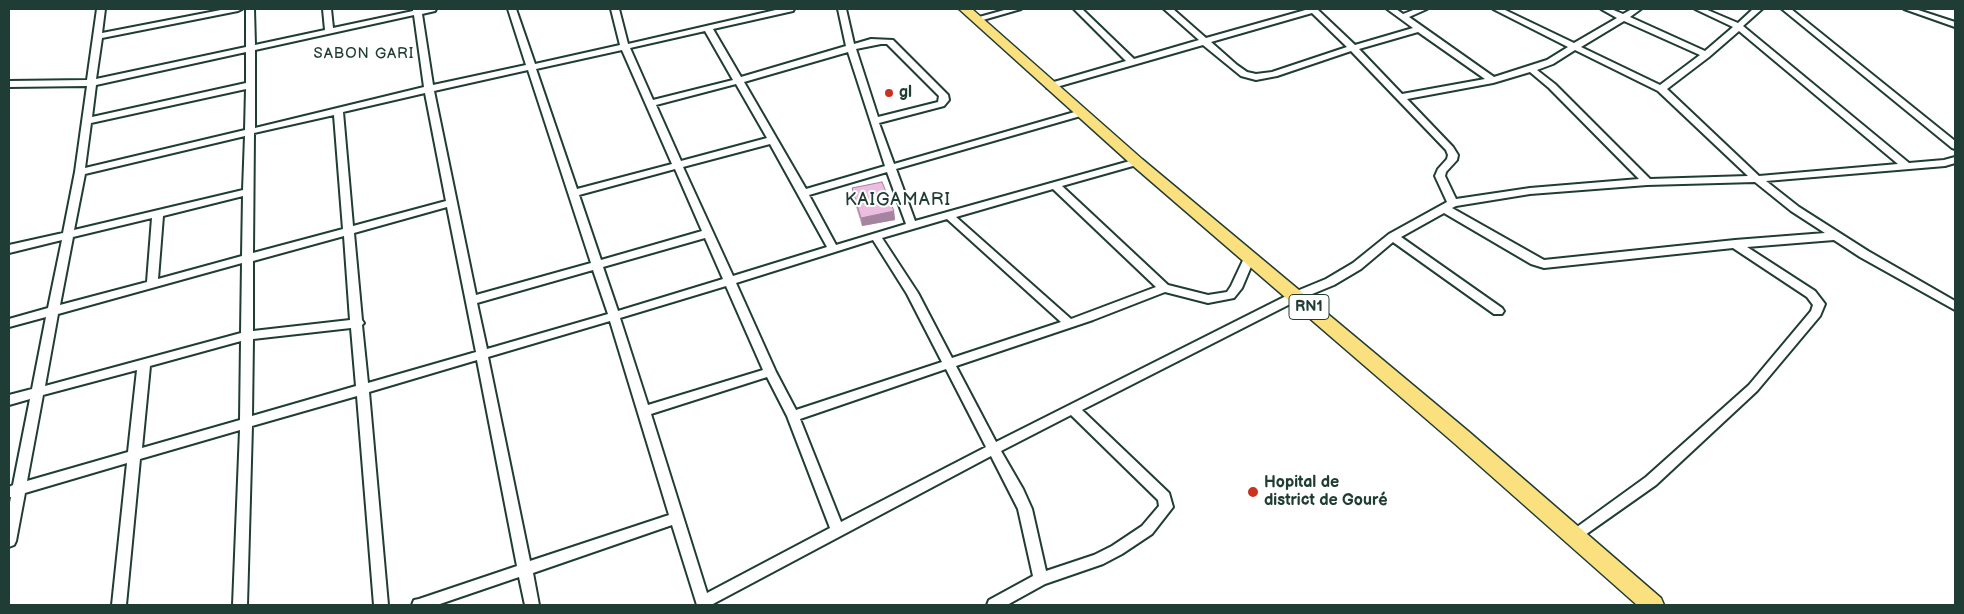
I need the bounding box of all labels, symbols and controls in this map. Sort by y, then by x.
district label: SABON GARI [312,45,416,63]
place label: gl [899,83,912,103]
marker: gl [883,87,895,99]
district label: KAIGAMARI [844,189,952,211]
road number: RN1 [1289,294,1329,320]
place label: Hopital de district de Gouré [1264,473,1387,511]
marker: Hopital de district de Gouré [1246,485,1260,499]

